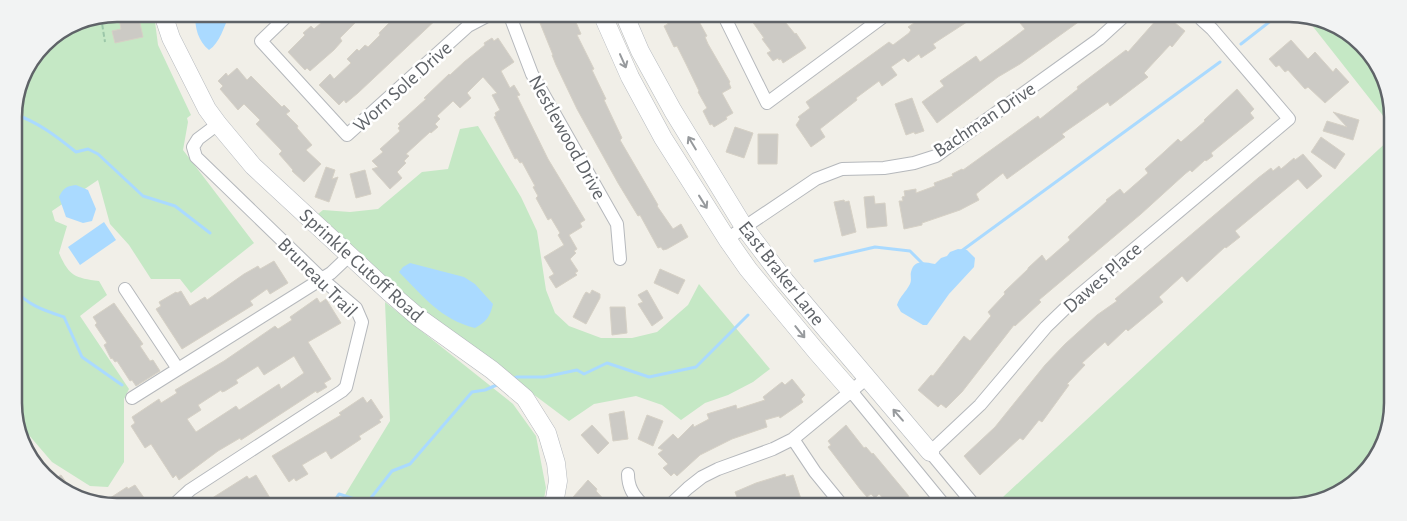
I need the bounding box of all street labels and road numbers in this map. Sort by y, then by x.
street label: Worn Sole Drive [350,38,456,136]
street label: Nestlewood Drive [525,72,609,203]
street label: Bachman Drive [930,79,1039,161]
street label: Sprinkle Cutoff Road [296,205,427,326]
street label: East Braker Lane [734,218,828,330]
street label: Bruneau Trail [274,234,361,321]
street label: Dawes Place [1060,239,1146,317]

